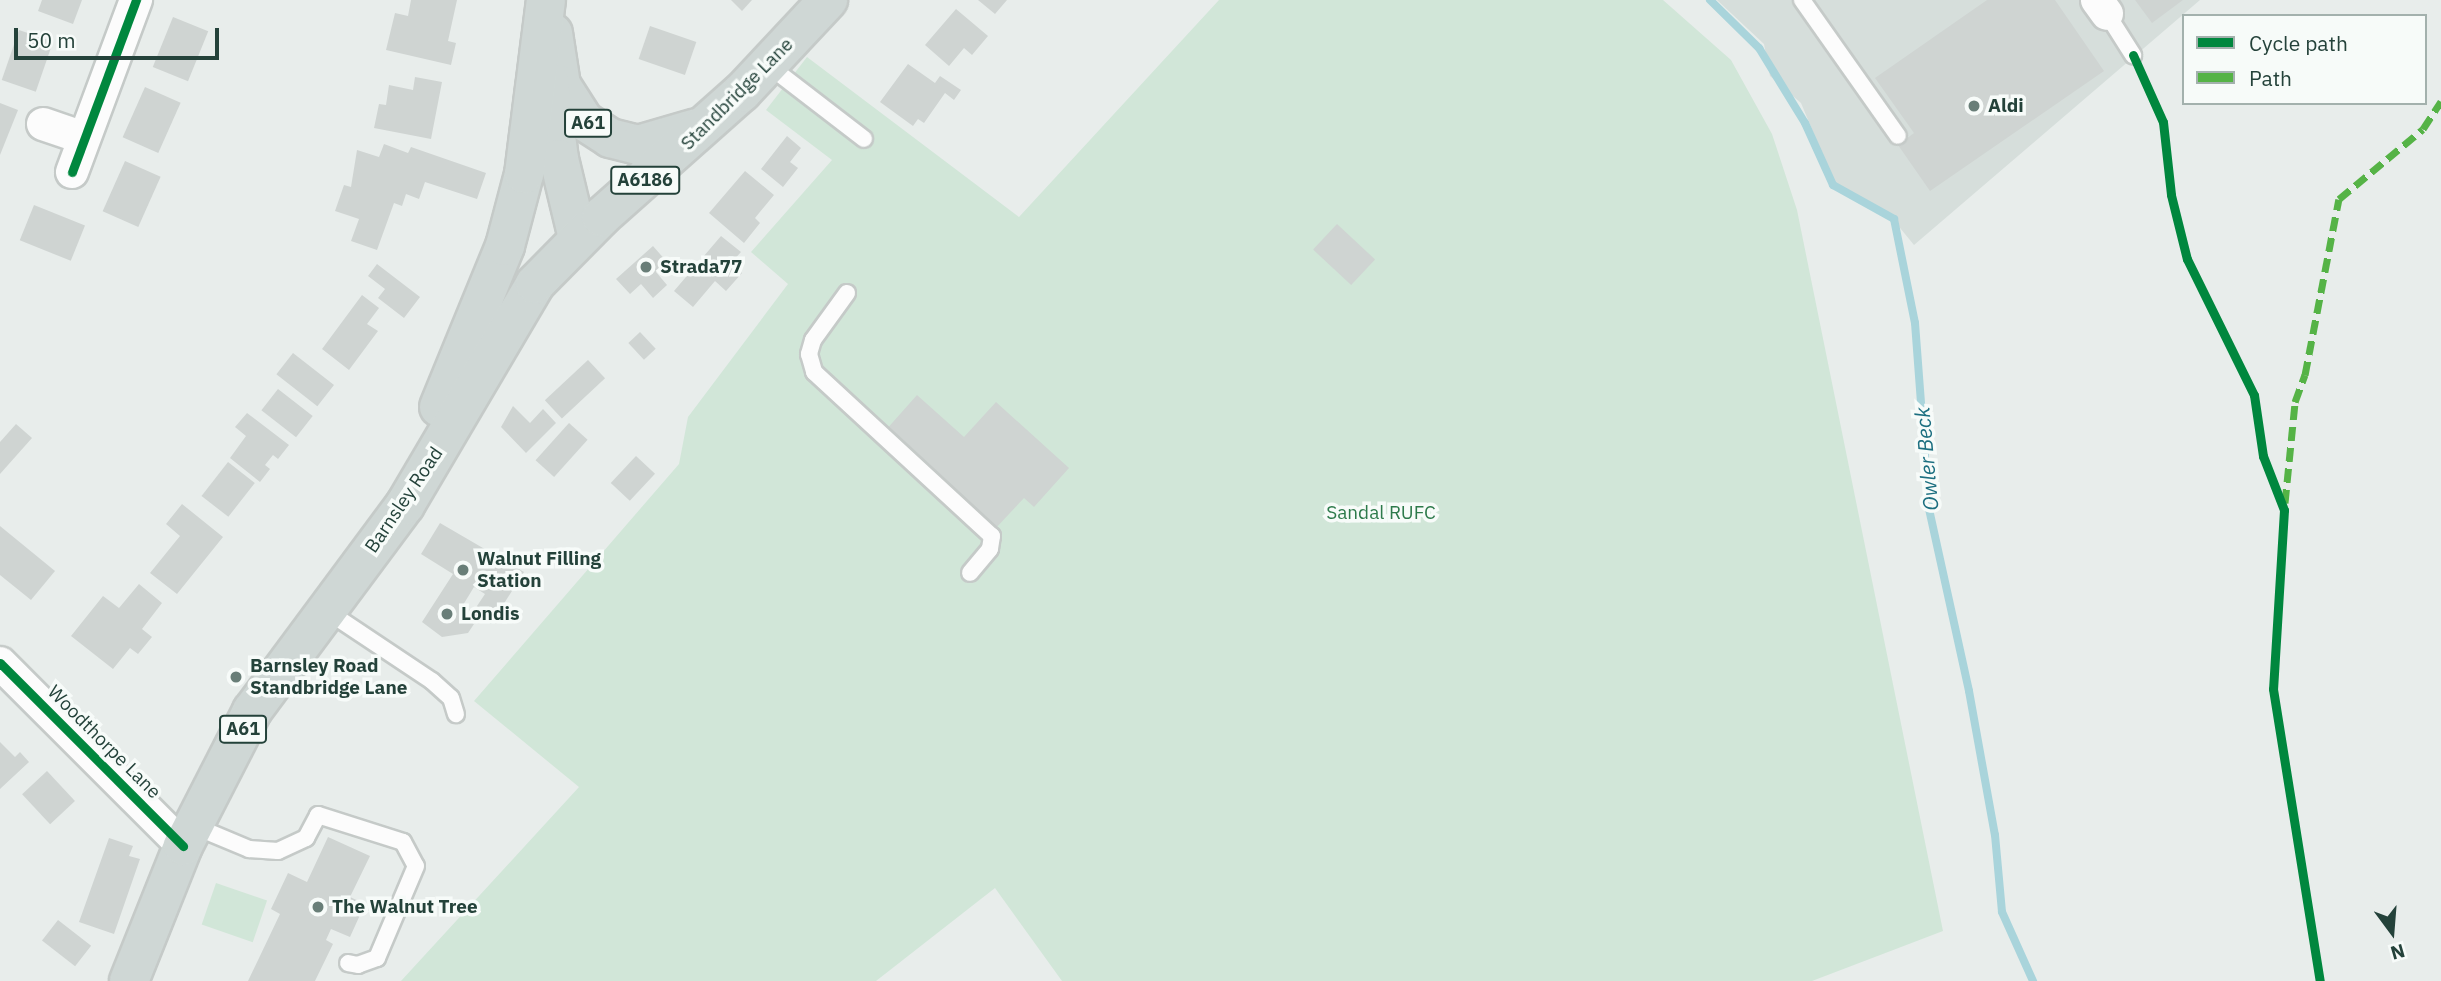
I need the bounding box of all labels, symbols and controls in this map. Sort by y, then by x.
scale bar [18,14,222,58]
legend [2182,14,2427,105]
text: 50 m [27,26,76,54]
text: Cycle path [2249,29,2348,57]
street label: Standbridge Lane [676,33,798,155]
text: Path [2249,64,2292,92]
place label: Aldi [1988,95,2024,117]
marker: Aldi [1966,98,1982,114]
road number: A61 [564,109,612,138]
road number: A6186 [610,166,680,195]
place label: Strada77 [660,256,742,278]
marker: Strada77 [638,259,654,275]
water label: Owler Beck [1909,406,1943,512]
street label: Barnsley Road [360,443,448,557]
park label: Sandal RUFC [1326,502,1436,524]
place label: Walnut Filling Station [477,548,601,592]
marker: Walnut Filling Station [455,562,471,578]
place label: Londis [461,603,519,625]
marker: Londis [439,606,455,622]
place label: Barnsley Road Standbridge Lane [250,655,407,699]
marker: Barnsley Road Standbridge Lane [228,669,244,685]
street label: Woodthorpe Lane [43,681,165,803]
road number: A61 [218,714,268,744]
place label: The Walnut Tree [332,896,478,918]
north arrow [2357,897,2427,967]
marker: The Walnut Tree [310,899,326,915]
text: N [2388,939,2408,966]

